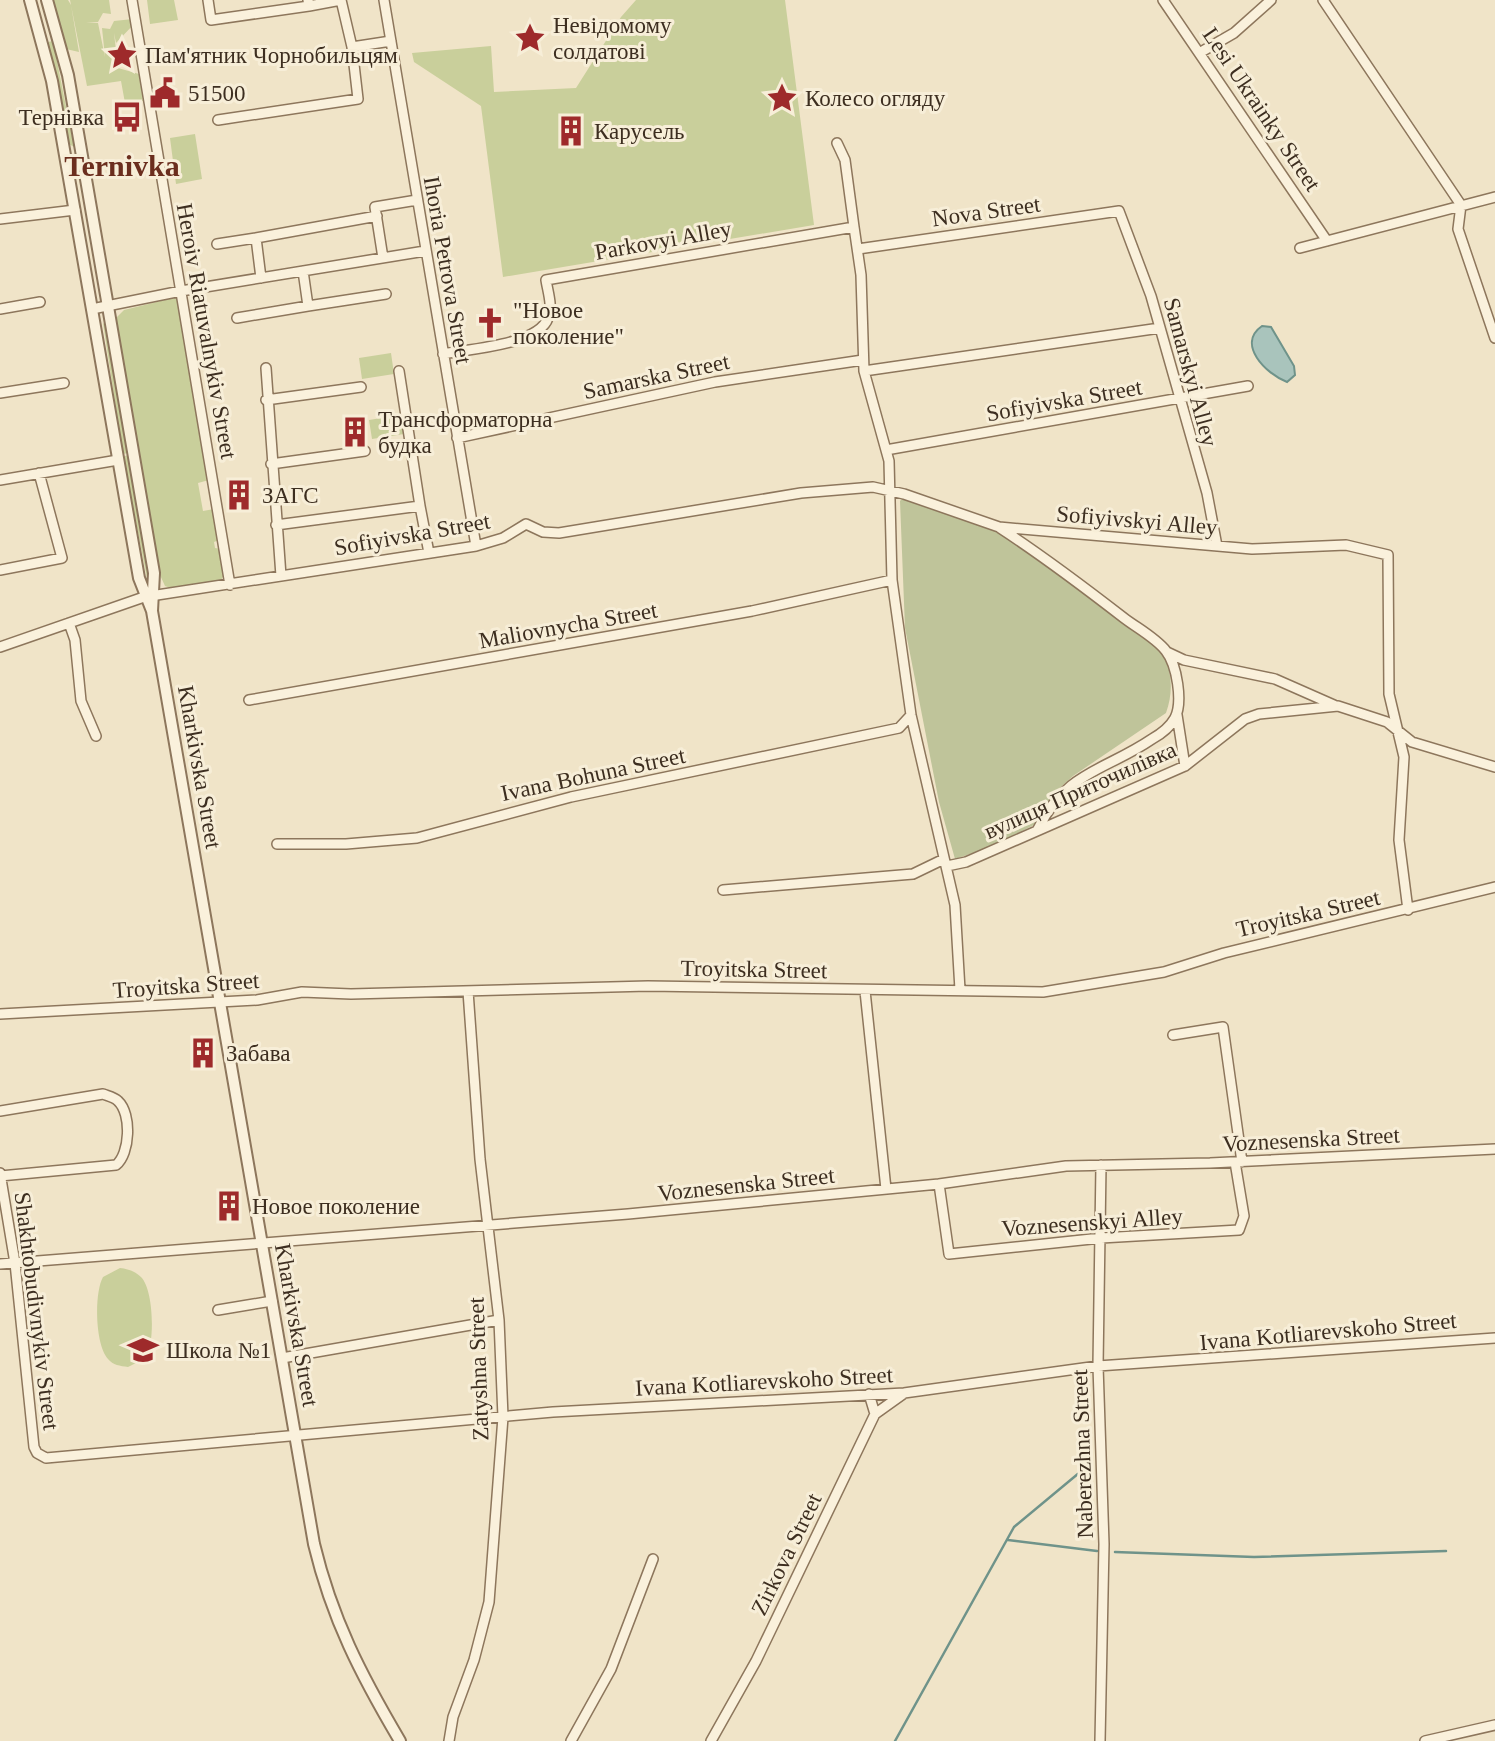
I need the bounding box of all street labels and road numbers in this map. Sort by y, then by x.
street label: Lesi Ukrainky Street [1198,23,1326,196]
street label: Ihoria Petrova Street [419,174,476,367]
street label: Nova Street [930,191,1042,231]
street label: Heroiv Riatuvalnykiv Street [172,201,241,462]
street label: Parkovyi Alley [593,216,734,265]
street label: Samarskyi Alley [1159,295,1222,450]
street label: Samarska Street [581,349,732,404]
street label: Sofiyivska Street [984,374,1145,427]
street label: Sofiyivskyi Alley [1055,501,1219,540]
street label: Sofiyivska Street [332,508,493,561]
street label: Maliovnycha Street [477,597,660,653]
street label: Kharkivska Street [173,683,226,851]
street label: вулиця Приточилівка [980,737,1180,844]
street label: Ivana Bohuna Street [499,743,688,806]
street label: Troyitska Street [1234,885,1383,942]
street label: Troyitska Street [680,956,828,983]
street label: Troyitska Street [112,968,261,1003]
street label: Voznesenska Street [1222,1122,1401,1157]
street label: Voznesenska Street [656,1163,836,1206]
street label: Shakhtobudivnykiv Street [9,1191,64,1432]
street label: Voznesenskyi Alley [1001,1204,1184,1241]
street label: Kharkivska Street [270,1241,323,1409]
street label: Zatyshna Street [463,1296,493,1441]
street label: Ivana Kotliarevskoho Street [1198,1308,1458,1355]
street label: Ivana Kotliarevskoho Street [635,1362,894,1401]
street label: Naberezhna Street [1067,1368,1098,1539]
street label: Zirkova Street [746,1489,827,1619]

